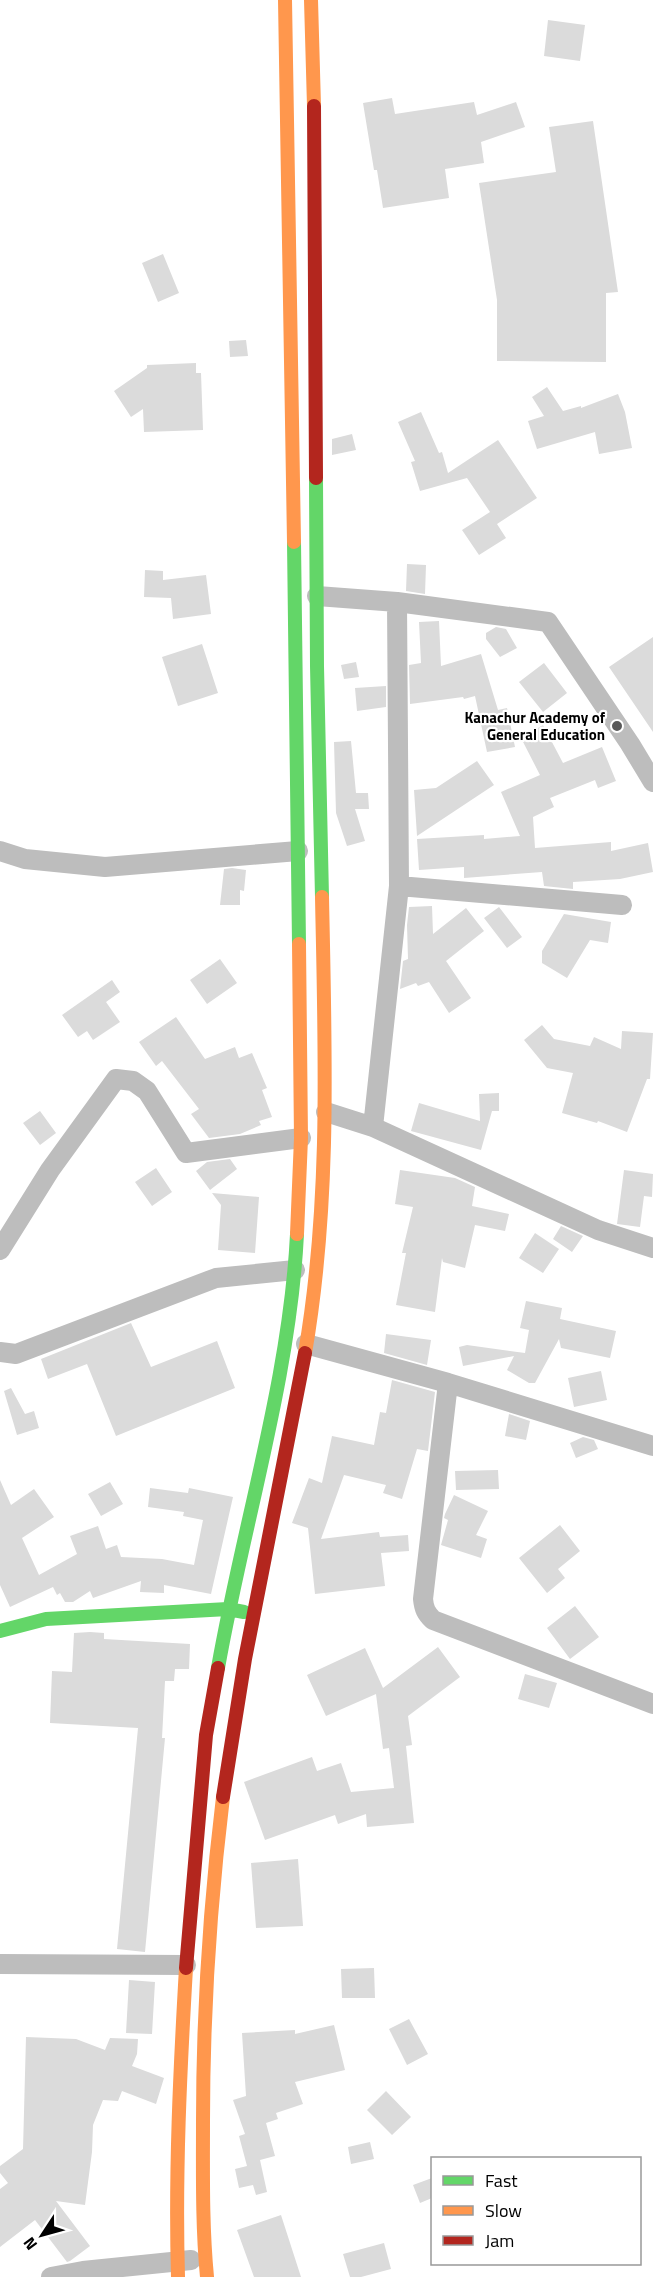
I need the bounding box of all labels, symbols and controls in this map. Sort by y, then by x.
place label: Kanachur Academy of General Education [465,706,606,746]
marker: Kanachur Academy of General Education [610,719,624,733]
legend [431,2157,641,2265]
text: Fast [485,2167,518,2194]
text: Slow [485,2197,522,2224]
north arrow [12,2205,72,2265]
text: Jam [485,2227,514,2254]
text: N [17,2232,43,2255]

